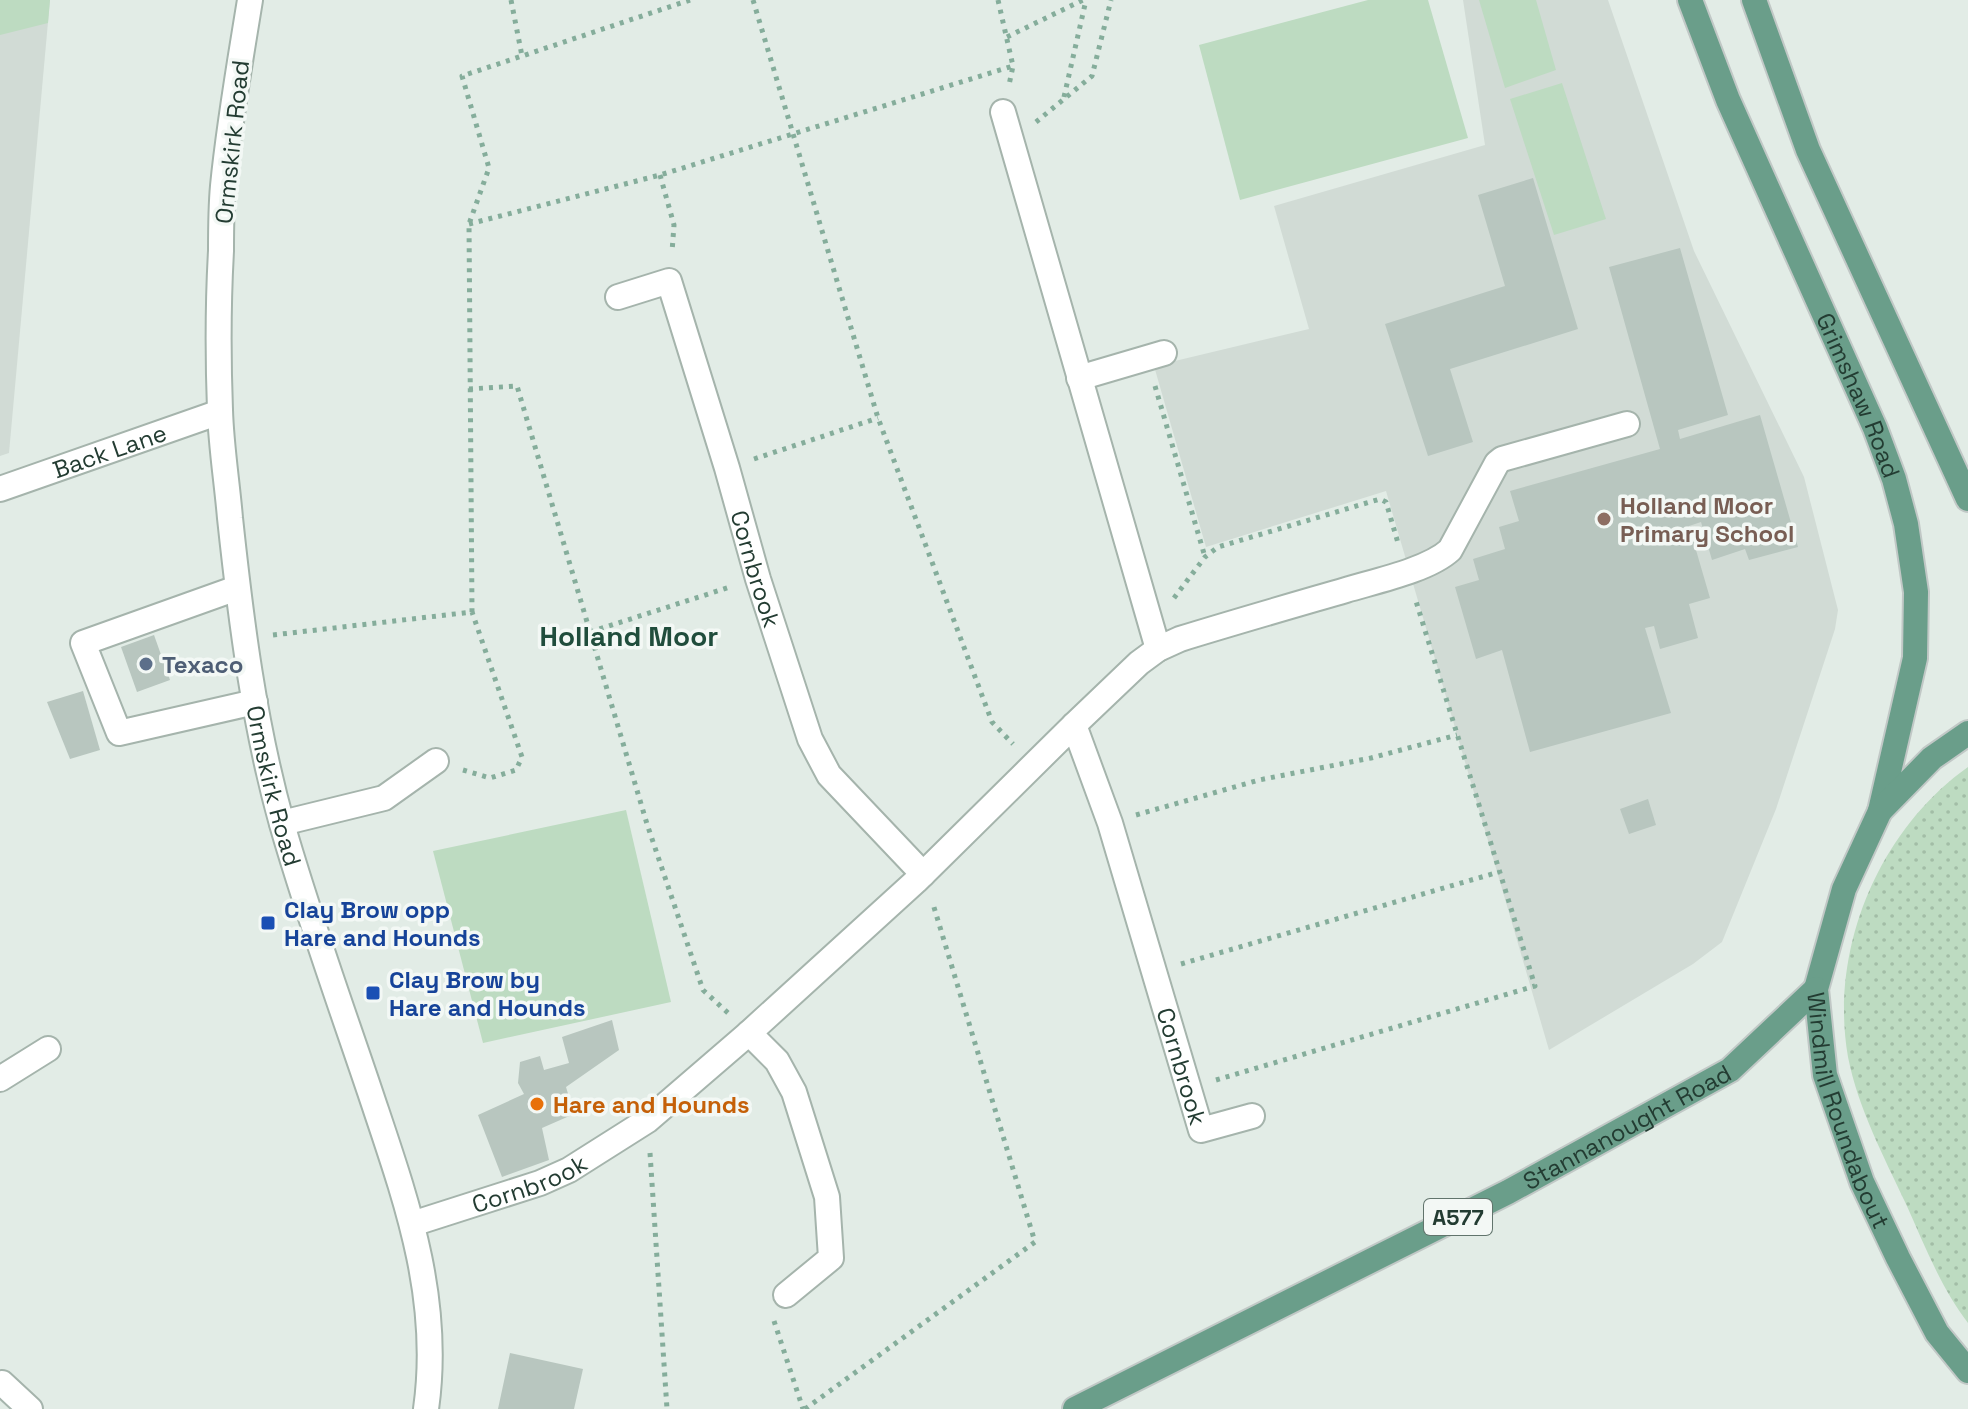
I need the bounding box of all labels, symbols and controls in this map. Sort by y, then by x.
street label: Ormskirk Road [208,59,256,225]
street label: Grimshaw Road [1810,308,1908,482]
street label: Back Lane [48,416,171,485]
place label: Holland Moor Primary School [1620,490,1794,549]
street label: Cornbrook [724,507,788,631]
marker: Holland Moor Primary School [1595,510,1613,528]
district label: Holland Moor [540,618,718,654]
place label: Texaco [162,649,243,680]
marker: Texaco [137,655,155,673]
street label: Ormskirk Road [240,703,309,870]
place label: Clay Brow opp Hare and Hounds [284,894,481,953]
marker: Clay Brow opp Hare and Hounds [259,914,277,932]
place label: Clay Brow by Hare and Hounds [389,964,586,1023]
marker: Clay Brow by Hare and Hounds [364,984,382,1002]
street label: Windmill Roundabout [1801,990,1897,1234]
street label: Cornbrook [1150,1004,1214,1129]
street label: Stannanought Road [1517,1057,1736,1196]
place label: Hare and Hounds [553,1089,750,1120]
marker: Hare and Hounds [528,1095,546,1113]
street label: Cornbrook [468,1147,593,1219]
road number: A577 [1424,1199,1492,1235]

